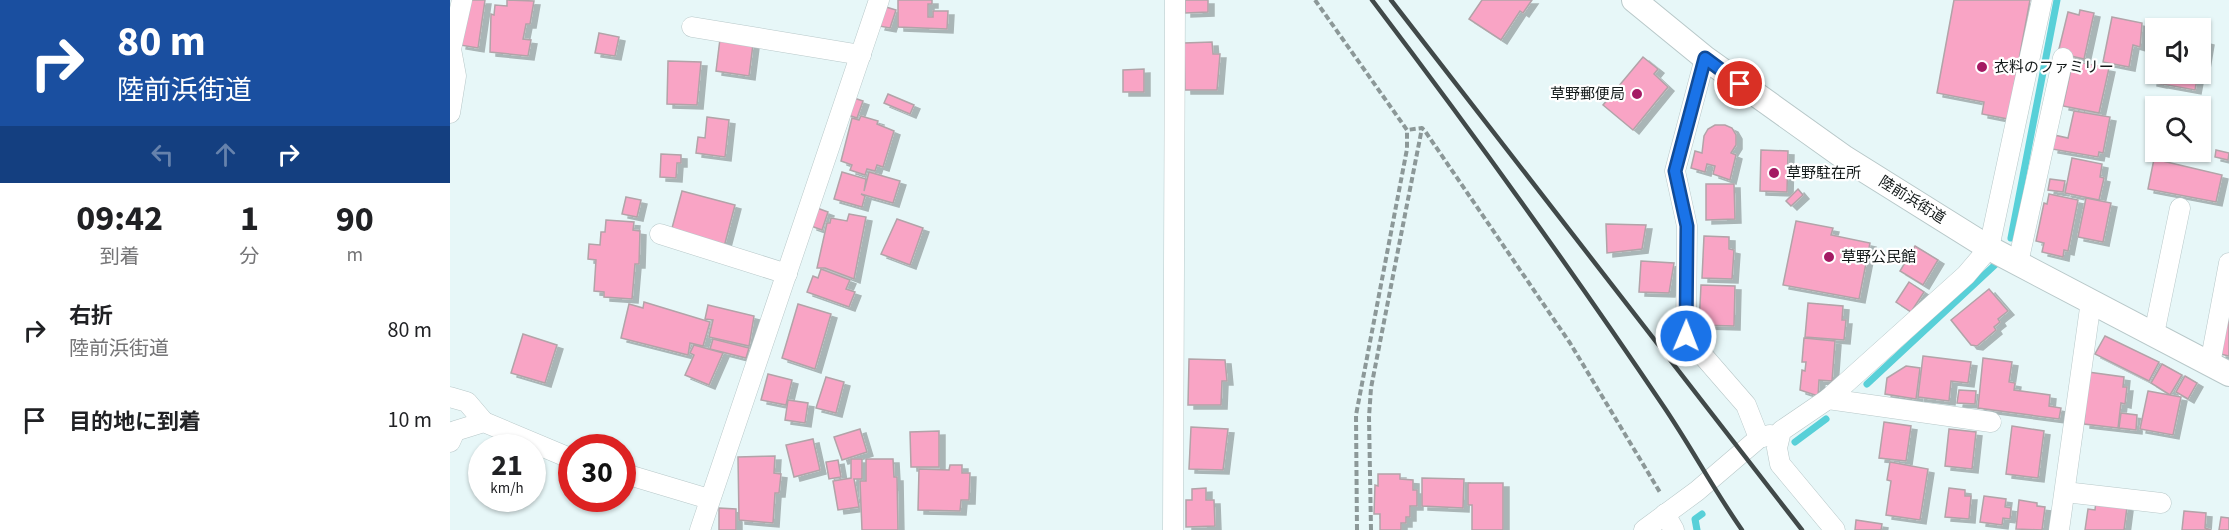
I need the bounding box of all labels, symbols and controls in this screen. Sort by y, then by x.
text: 80 m [117,12,206,72]
map controls [2145,18,2211,162]
button: sound [2145,18,2211,84]
icon: right [18,24,96,102]
place label: 衣料のファミリー [1994,57,2114,78]
pin [1714,58,1765,109]
marker: 衣料のファミリー [1975,60,1989,74]
icon: arrive [1723,67,1756,100]
text: 陸前浜街道 [117,71,252,110]
place label: 草野郵便局 [1550,84,1625,105]
marker: 草野郵便局 [1630,87,1644,101]
button: search [2145,96,2211,162]
icon: left [146,138,179,171]
icon: ahead [209,138,242,171]
icon: right [272,138,305,171]
place label: 草野駐在所 [1786,163,1861,184]
marker: 草野駐在所 [1767,166,1781,180]
street label: 陸前浜街道 [1875,171,1949,229]
text: 09:42 [76,193,163,244]
text: 1 [240,193,259,244]
text: 90 [336,194,374,245]
text: m [346,241,363,269]
text: 到着 [100,243,140,271]
text: 分 [239,243,259,271]
place label: 草野公民館 [1841,247,1916,268]
marker: 草野公民館 [1822,250,1836,264]
text: 右折 [69,300,113,332]
position arrow [1654,304,1718,368]
icon: right [18,314,51,347]
text: 80 m [387,314,432,346]
text: 陸前浜街道 [69,335,169,363]
icon: arrive [18,404,51,437]
text: 10 m [387,404,432,436]
text: 目的地に到着 [69,406,201,438]
speed limit sign: 30 [558,434,636,512]
text: 21 [491,444,523,487]
text: km/h [490,478,524,499]

